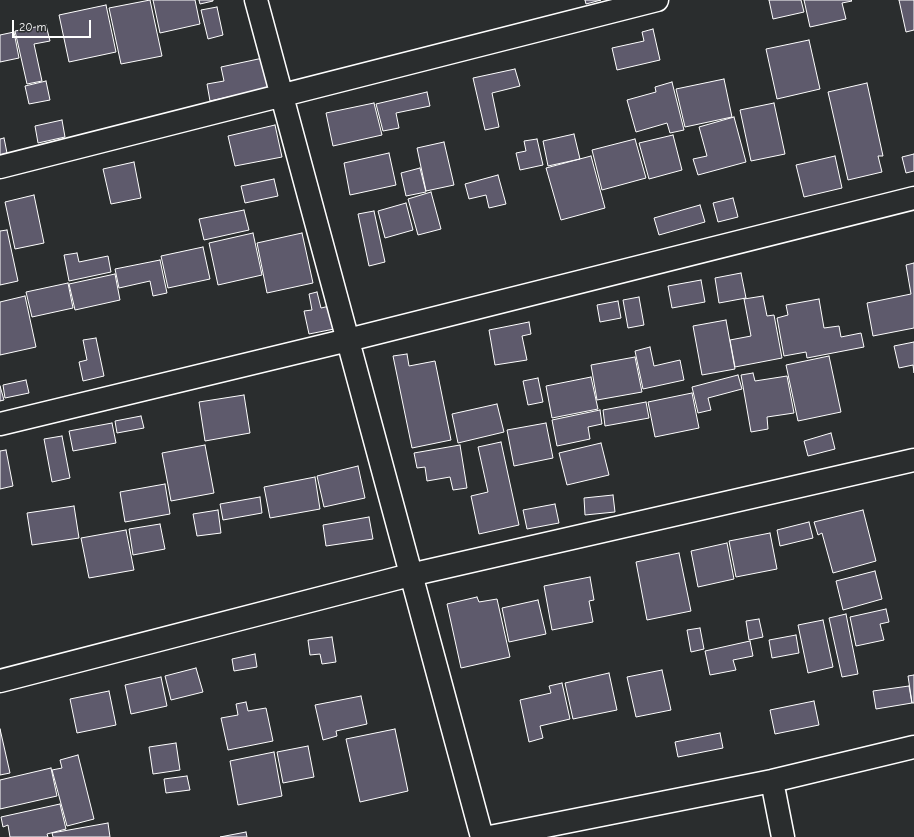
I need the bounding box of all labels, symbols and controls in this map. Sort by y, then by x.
scale bar [14,12,93,38]
text: 20 m [19,20,47,34]

